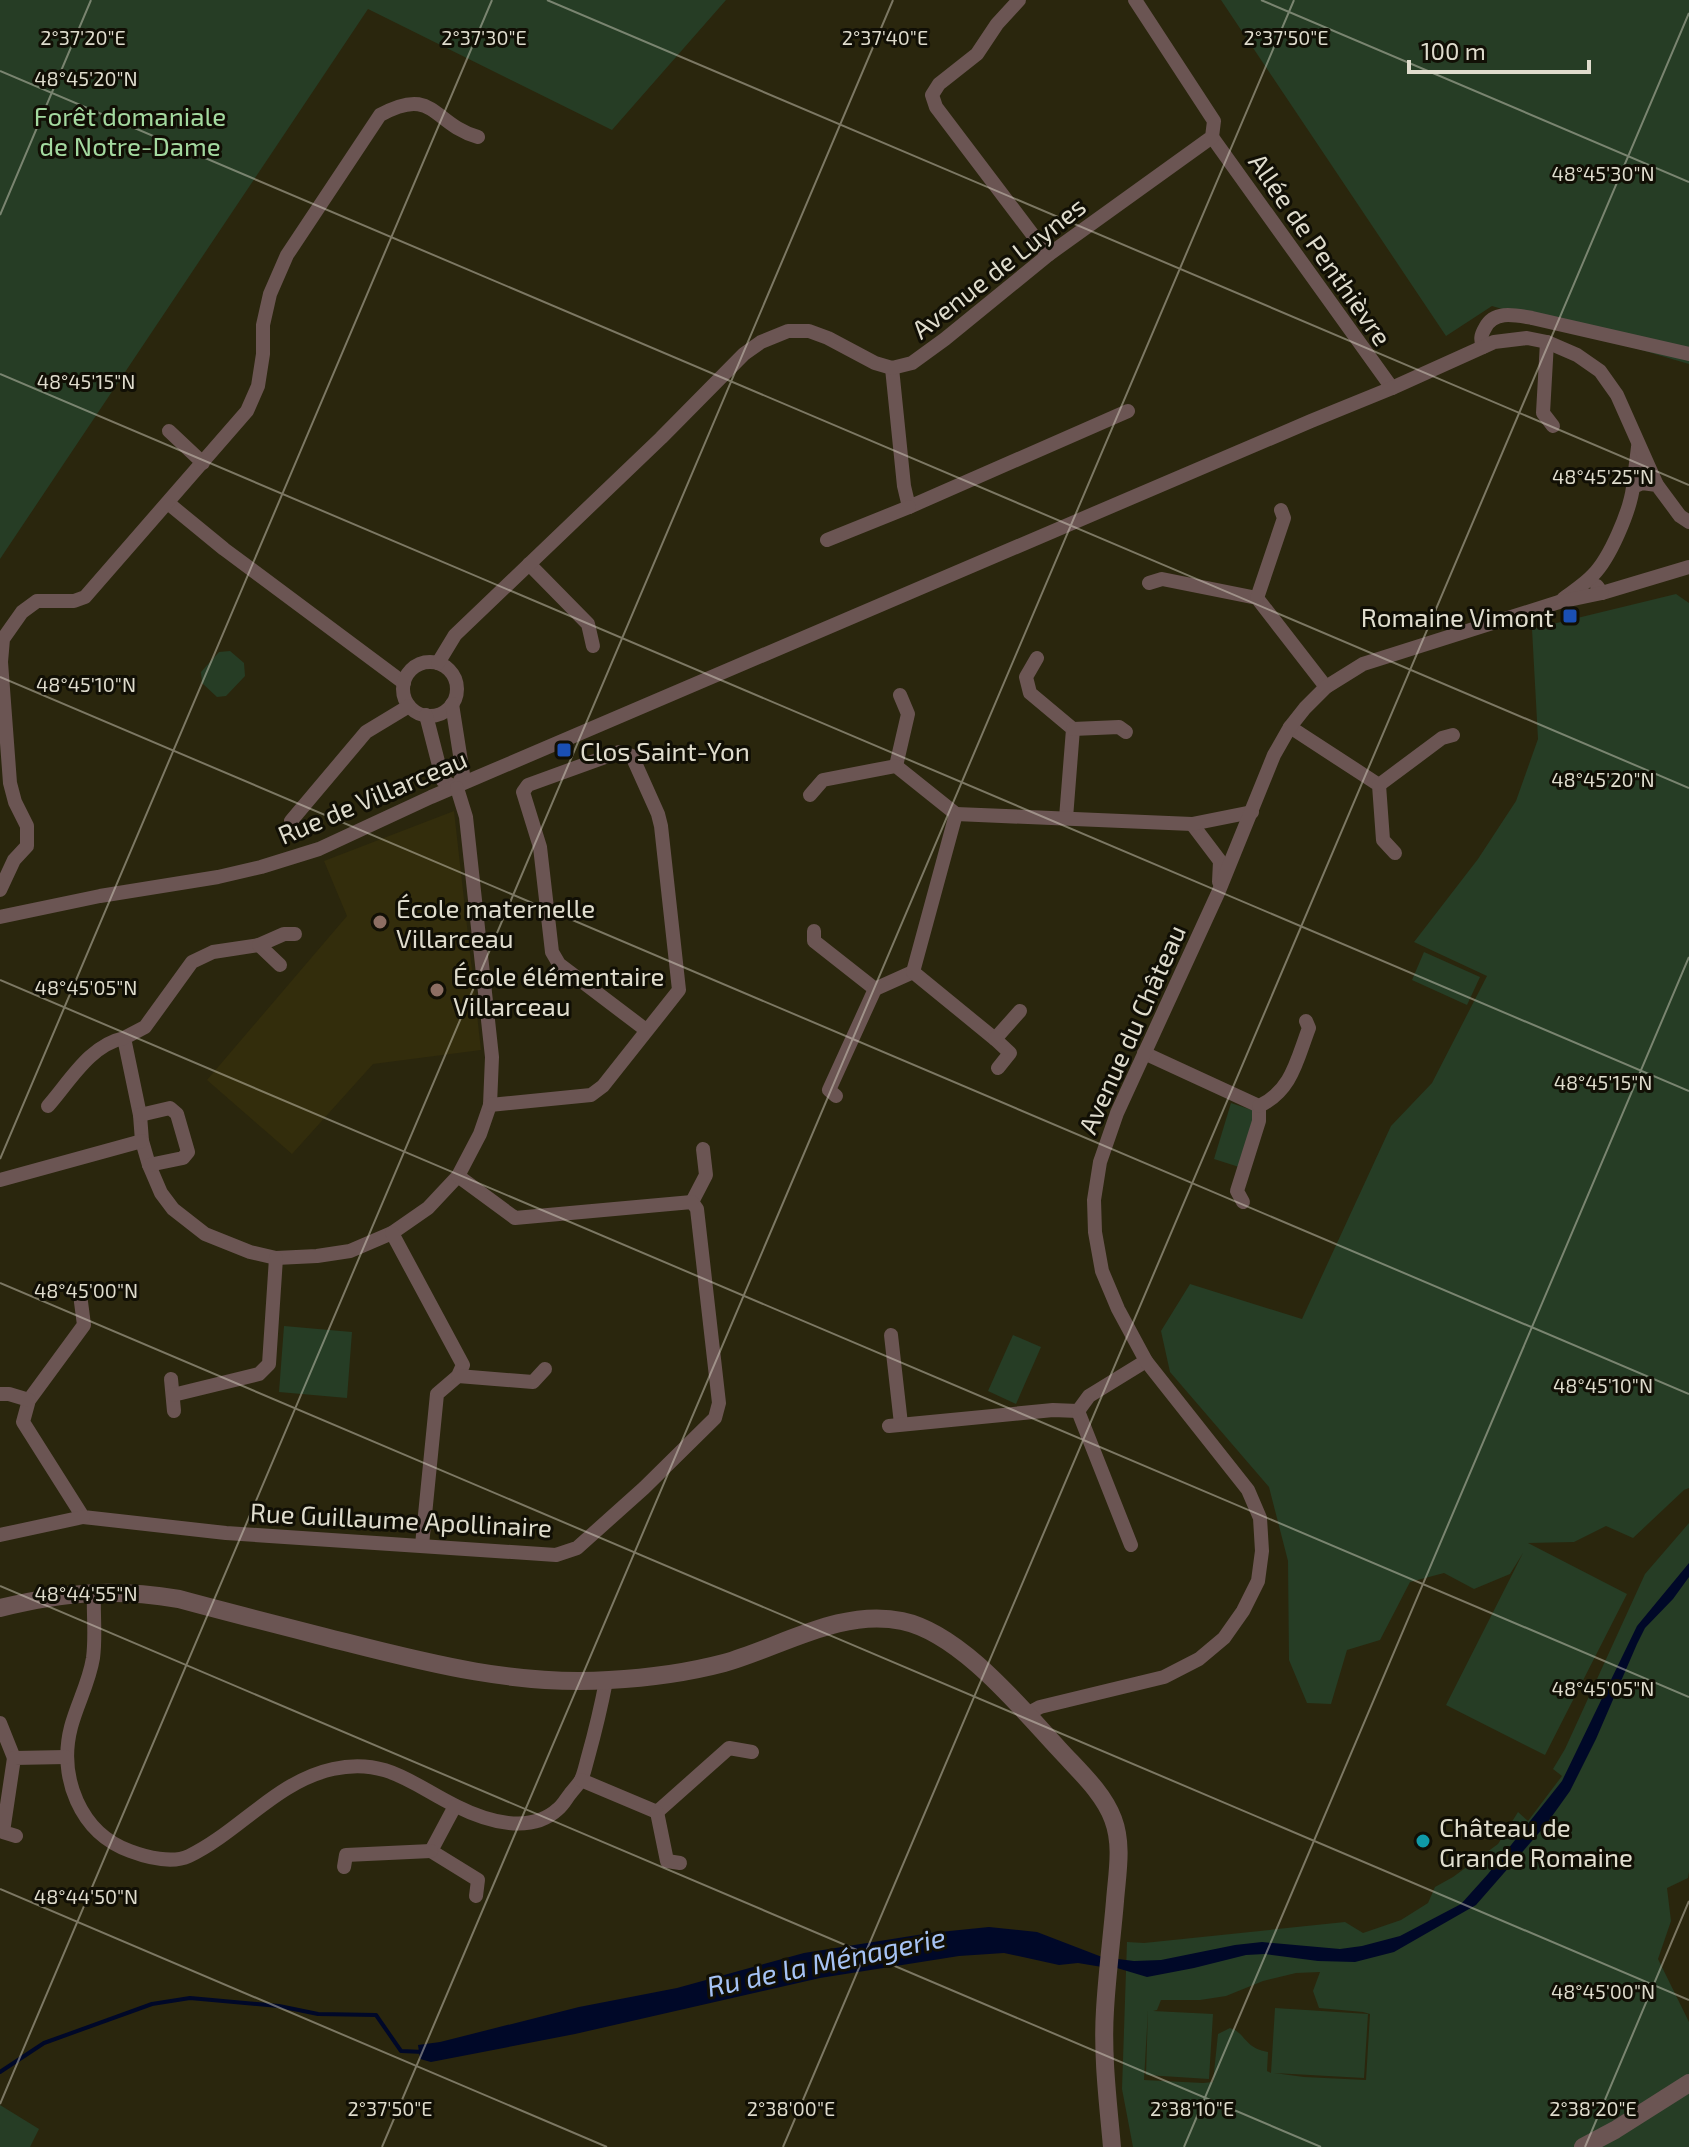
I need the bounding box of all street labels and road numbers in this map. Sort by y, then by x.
street label: Allée de Penthièvre [1243,147,1399,351]
street label: Avenue de Luynes [905,190,1091,344]
street label: Rue de Villarceau [273,742,471,850]
street label: Avenue du Château [1071,920,1191,1138]
street label: Rue Guillaume Apollinaire [249,1496,553,1542]

